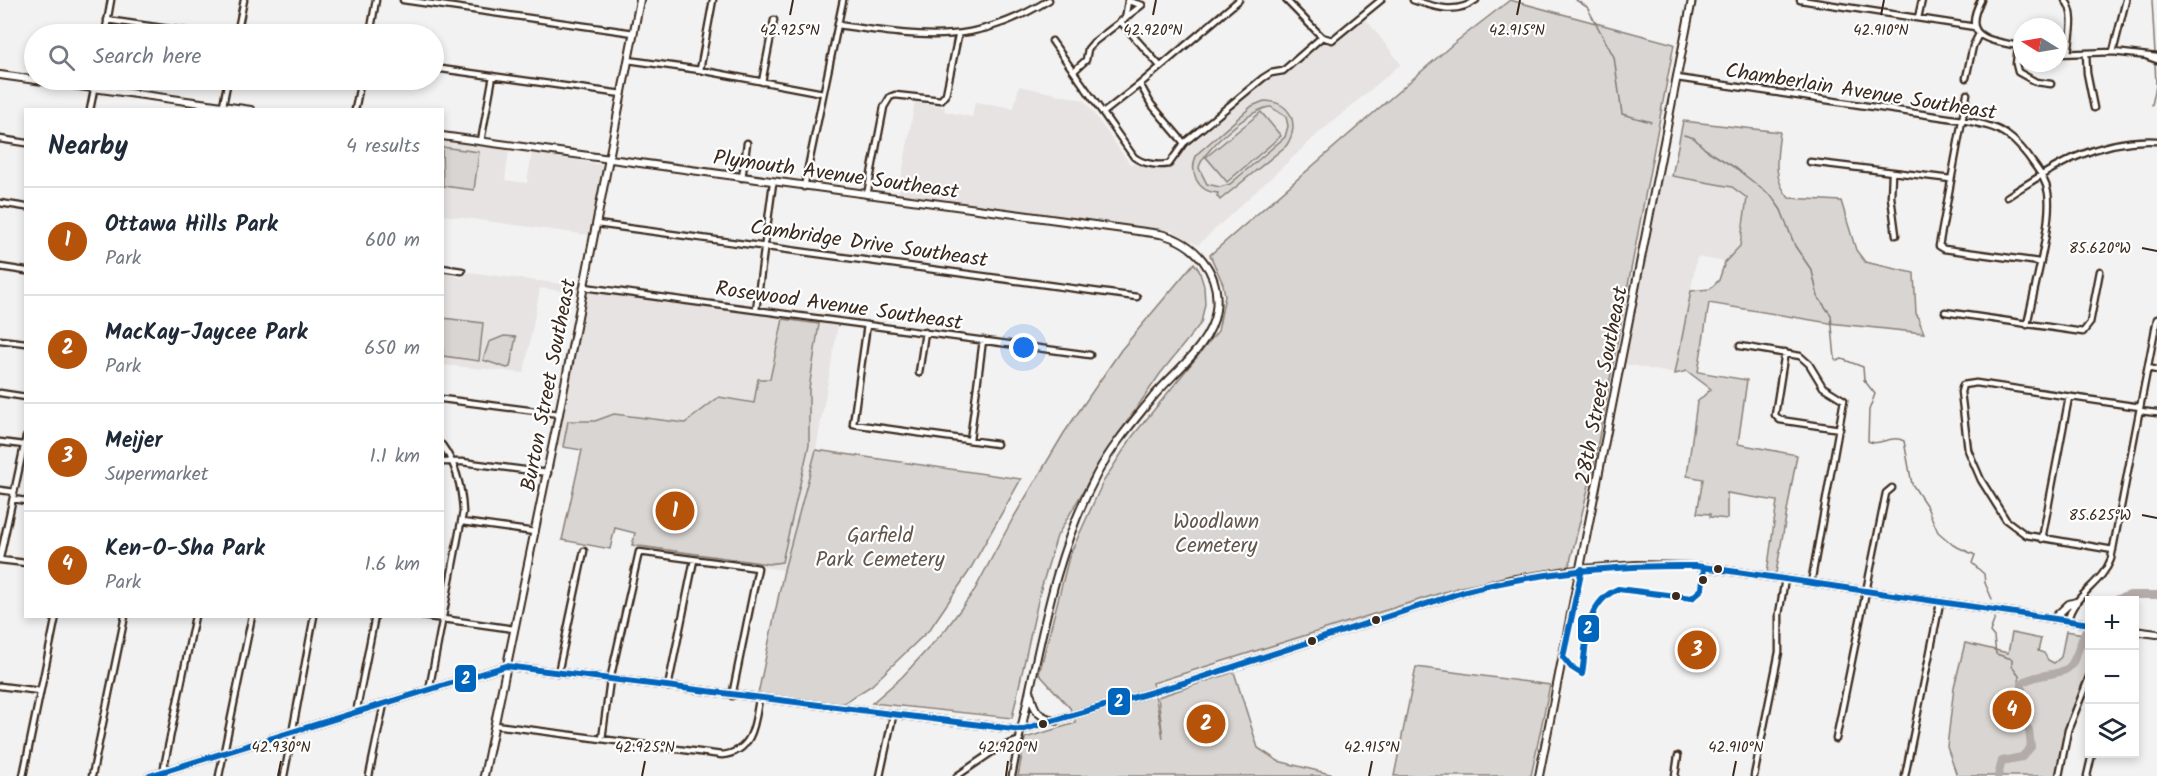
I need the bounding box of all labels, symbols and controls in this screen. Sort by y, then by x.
north arrow [2013,18,2067,72]
text: 42.925°N [760,19,820,43]
text: 42.920°N [1123,19,1183,43]
text: 42.915°N [1489,19,1545,43]
text: 42.910°N [1853,19,1909,43]
search box [24,24,444,90]
text: Search here [93,40,201,75]
icon: search [45,41,78,74]
street label: Chamberlain Avenue Southeast [1723,55,2000,130]
text: Nearby [48,126,128,168]
text: 4 results [346,131,420,163]
street label: Plymouth Avenue Southeast [711,142,961,209]
text: Ottawa Hills Park [105,208,278,243]
street label: Cambridge Drive Southeast [748,212,990,278]
text: 1 [64,225,71,257]
text: 600 m [365,225,420,257]
text: 85.620°W [2069,237,2131,261]
text: Park [105,243,141,275]
street label: Rosewood Avenue Southeast [713,273,965,340]
street label: Burton Street Southeast [513,275,586,494]
street label: 28th Street Southeast [1567,283,1638,487]
text: MacKay-Jaycee Park [105,316,307,351]
text: 2 [62,333,73,365]
text: 650 m [364,333,420,365]
your location [1009,333,1038,362]
text: Park [105,351,141,383]
text: Meijer [105,424,163,459]
text: 3 [62,441,73,473]
text: 1.1 km [369,441,420,473]
text: Supermarket [105,459,208,491]
pin: 1 [656,488,694,534]
text: 85.625°W [2069,504,2132,528]
park label: Woodlawn Cemetery [1173,506,1259,563]
park label: Garfield Park Cemetery [815,520,945,577]
text: Ken-O-Sha Park [105,532,264,567]
text: 4 [62,549,73,581]
text: 1.6 km [365,549,420,581]
unlabelled marker [1712,563,1724,575]
text: Park [105,567,141,599]
unlabelled marker [1697,574,1709,586]
unlabelled marker [1670,590,1682,602]
map controls [2085,596,2139,758]
button: + [2085,596,2139,650]
unlabelled marker [1370,614,1382,626]
line badge: 2 [1577,614,1600,643]
text: 2 [1583,617,1593,642]
pin: 3 [1678,628,1716,672]
unlabelled marker [1306,635,1318,647]
button: − [2085,650,2139,704]
line badge: 2 [454,664,477,693]
text: 2 [461,667,471,692]
line badge: 2 [1107,687,1131,716]
pin: 4 [1992,688,2032,732]
text: 2 [1114,690,1124,715]
pin: 2 [1186,702,1226,746]
button: layers [2085,704,2139,758]
unlabelled marker [1037,718,1049,730]
text: 42.930°N [251,736,311,760]
text: 42.925°N [615,736,675,760]
text: 42.920°N [978,736,1038,760]
text: 42.915°N [1344,736,1400,760]
text: 42.910°N [1708,736,1764,760]

